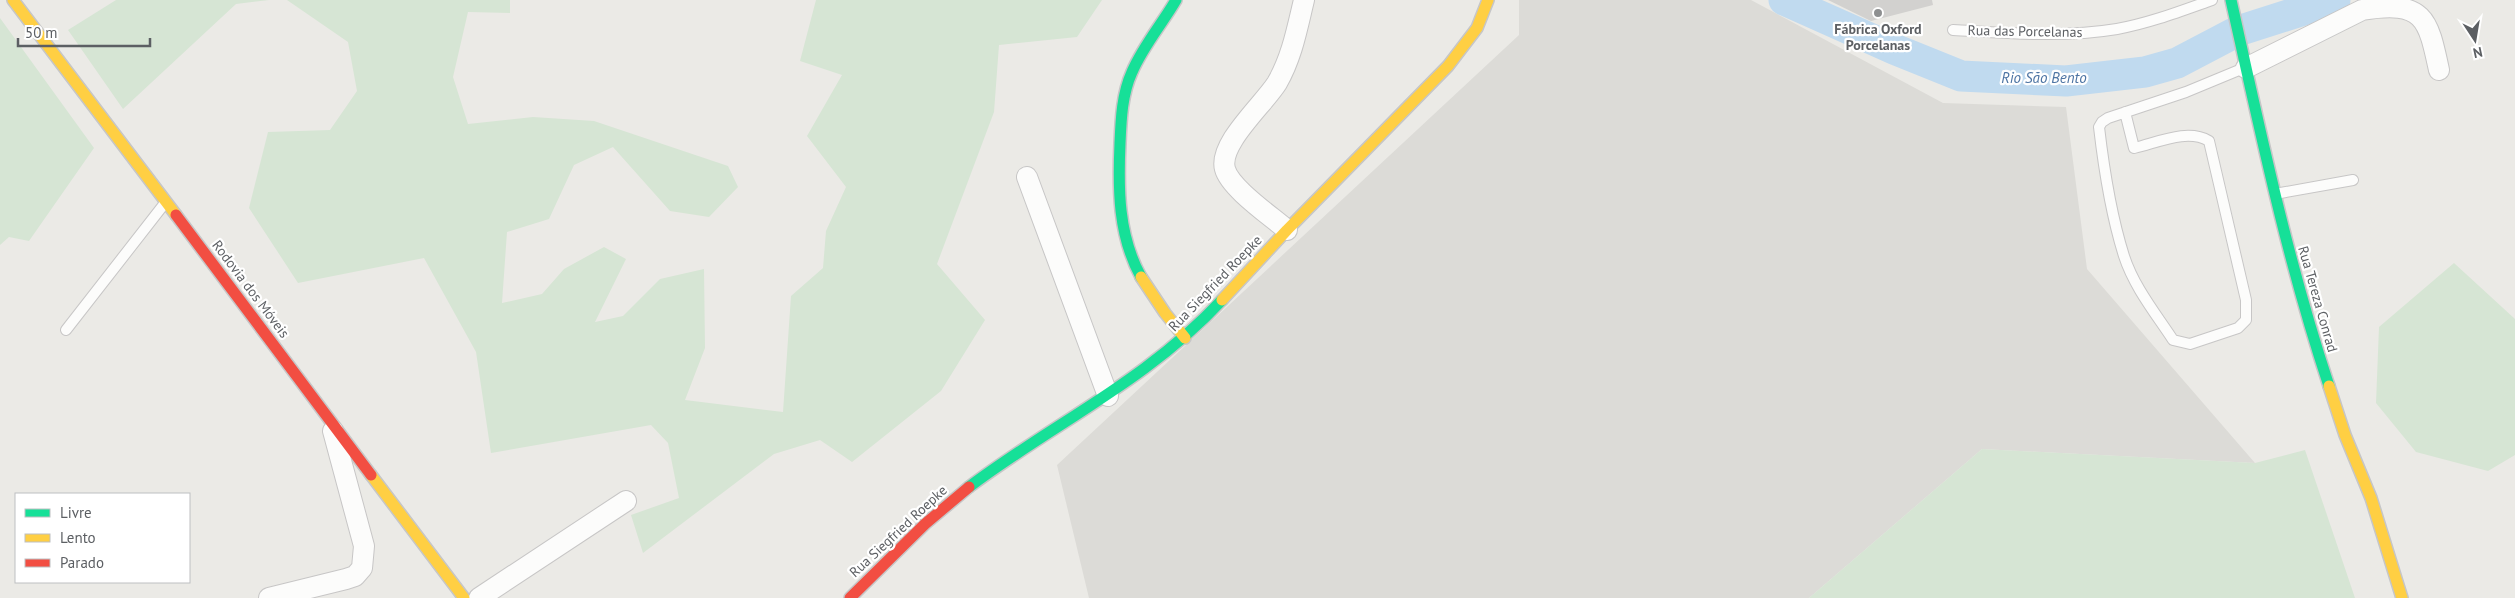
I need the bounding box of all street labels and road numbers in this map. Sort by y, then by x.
street label: Rua das Porcelanas [1967,21,2083,41]
street label: Rua Siegfried Roepke [1164,231,1266,335]
street label: Rodovia dos Móveis [208,237,294,341]
street label: Rua Tereza Conrad [2294,244,2342,354]
street label: Rua Siegfried Roepke [845,481,951,581]

